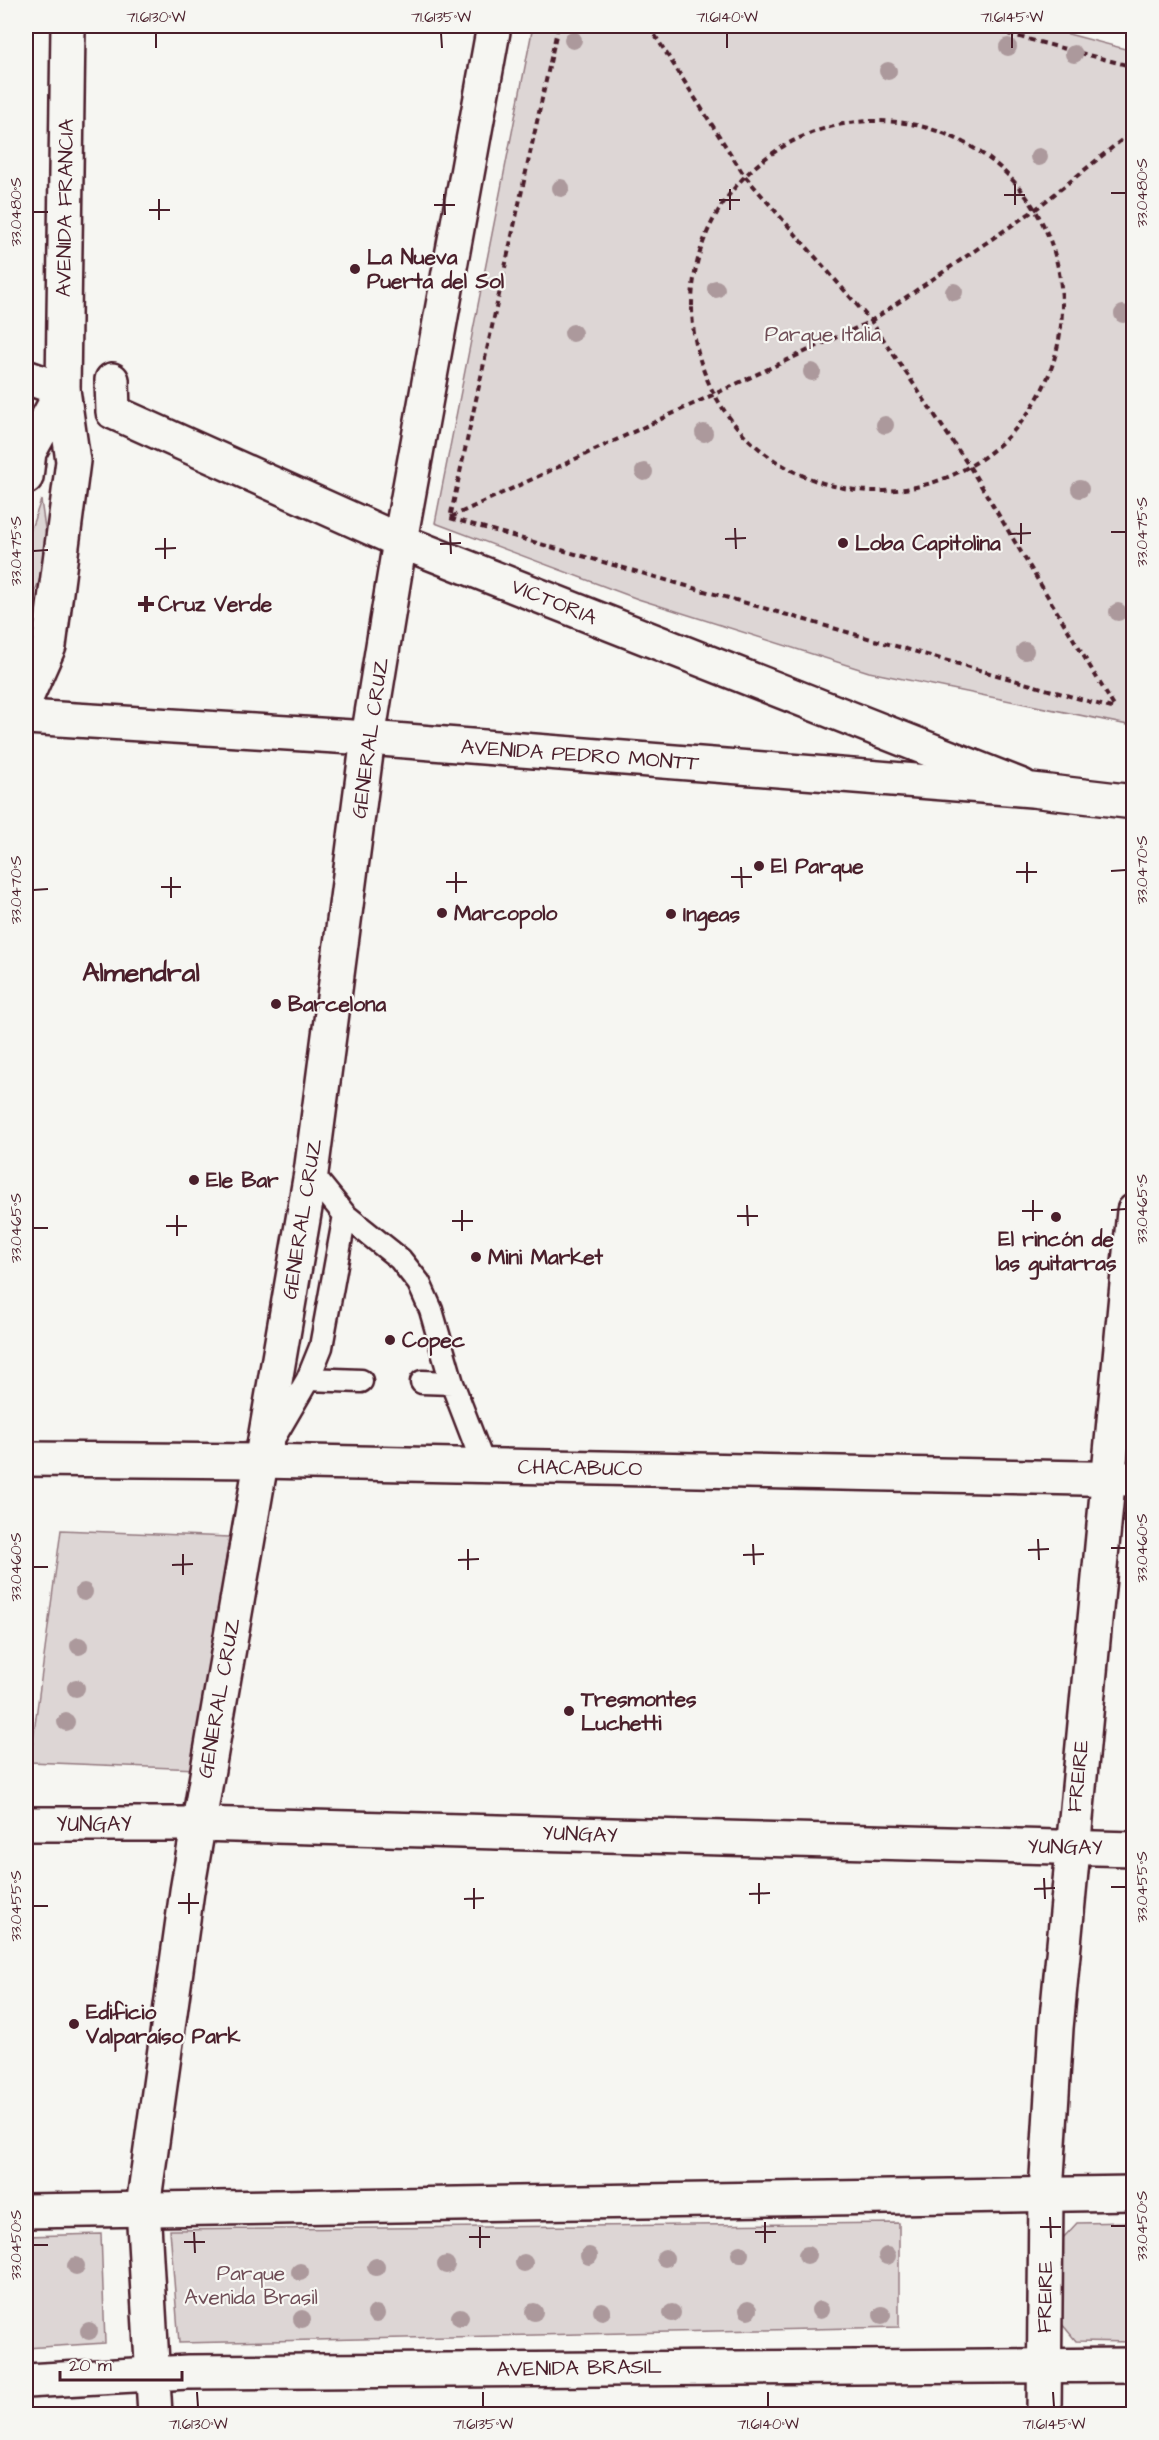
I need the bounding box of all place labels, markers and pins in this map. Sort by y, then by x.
place label: La Nueva Puerta del Sol [367,243,505,296]
marker: La Nueva Puerta del Sol [348,262,362,276]
place label: Loba Capitolina [855,529,1001,559]
marker: Loba Capitolina [836,536,850,550]
place label: Cruz Verde [158,590,273,619]
marker: Cruz Verde [139,597,153,611]
place label: El Parque [771,852,864,882]
marker: El Parque [752,859,766,873]
place label: Marcopolo [454,899,558,929]
place label: Ingeas [683,900,741,931]
marker: Marcopolo [435,906,449,920]
marker: Ingeas [664,907,678,921]
place label: Barcelona [288,990,386,1019]
marker: Barcelona [269,997,283,1011]
place label: Ele Bar [206,1166,279,1195]
marker: Ele Bar [187,1173,201,1187]
marker: El rincón de las guitarras [1049,1210,1063,1224]
place label: El rincón de las guitarras [995,1225,1117,1280]
place label: Mini Market [488,1243,604,1272]
marker: Mini Market [469,1250,483,1264]
place label: Copec [402,1326,466,1356]
marker: Copec [383,1333,397,1347]
place label: Tresmontes Luchetti [580,1685,697,1738]
marker: Tresmontes Luchetti [562,1704,576,1718]
place label: Edificio Valparaíso Park [85,1998,240,2052]
marker: Edificio Valparaíso Park [67,2017,81,2031]

